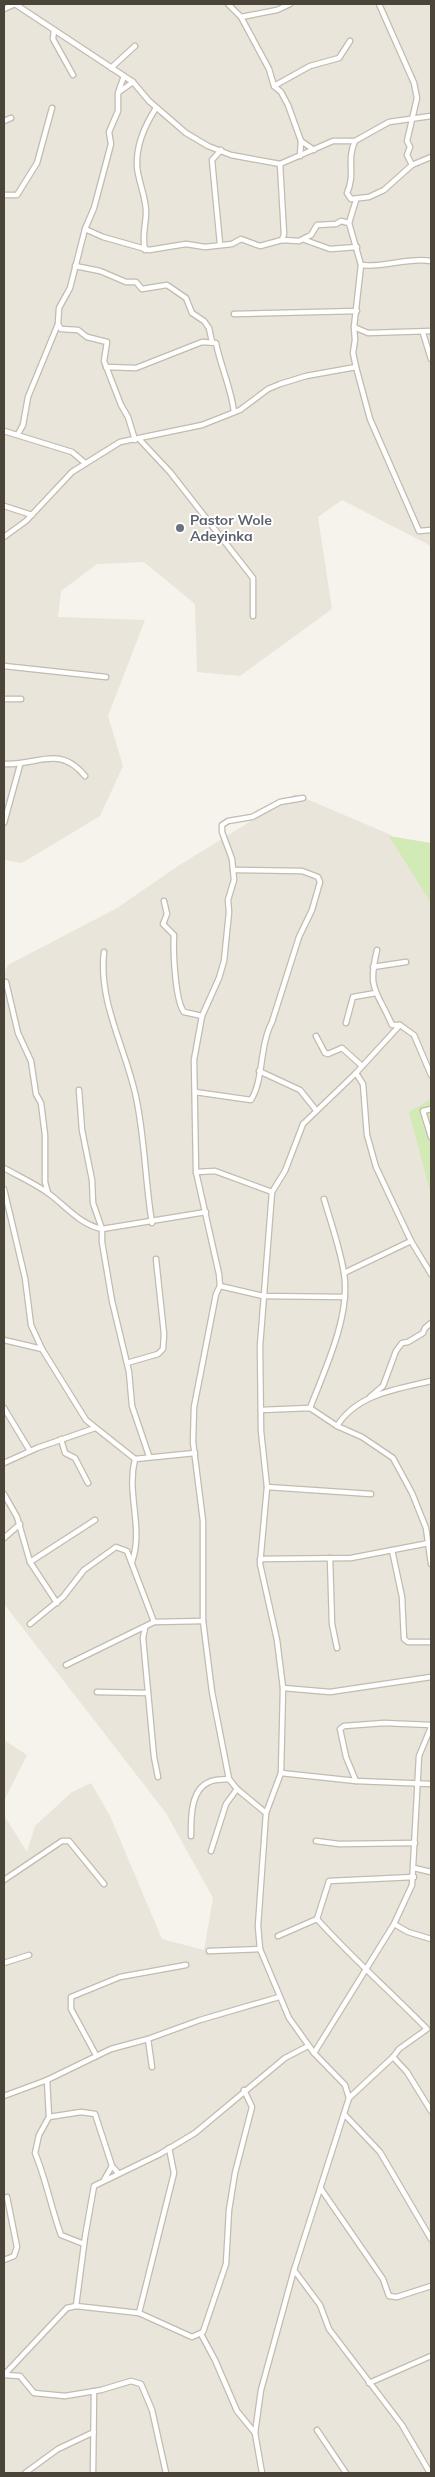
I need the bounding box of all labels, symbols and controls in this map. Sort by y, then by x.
place label: Pastor Wole Adeyinka [190,511,272,545]
marker: Pastor Wole Adeyinka [174,522,186,534]

